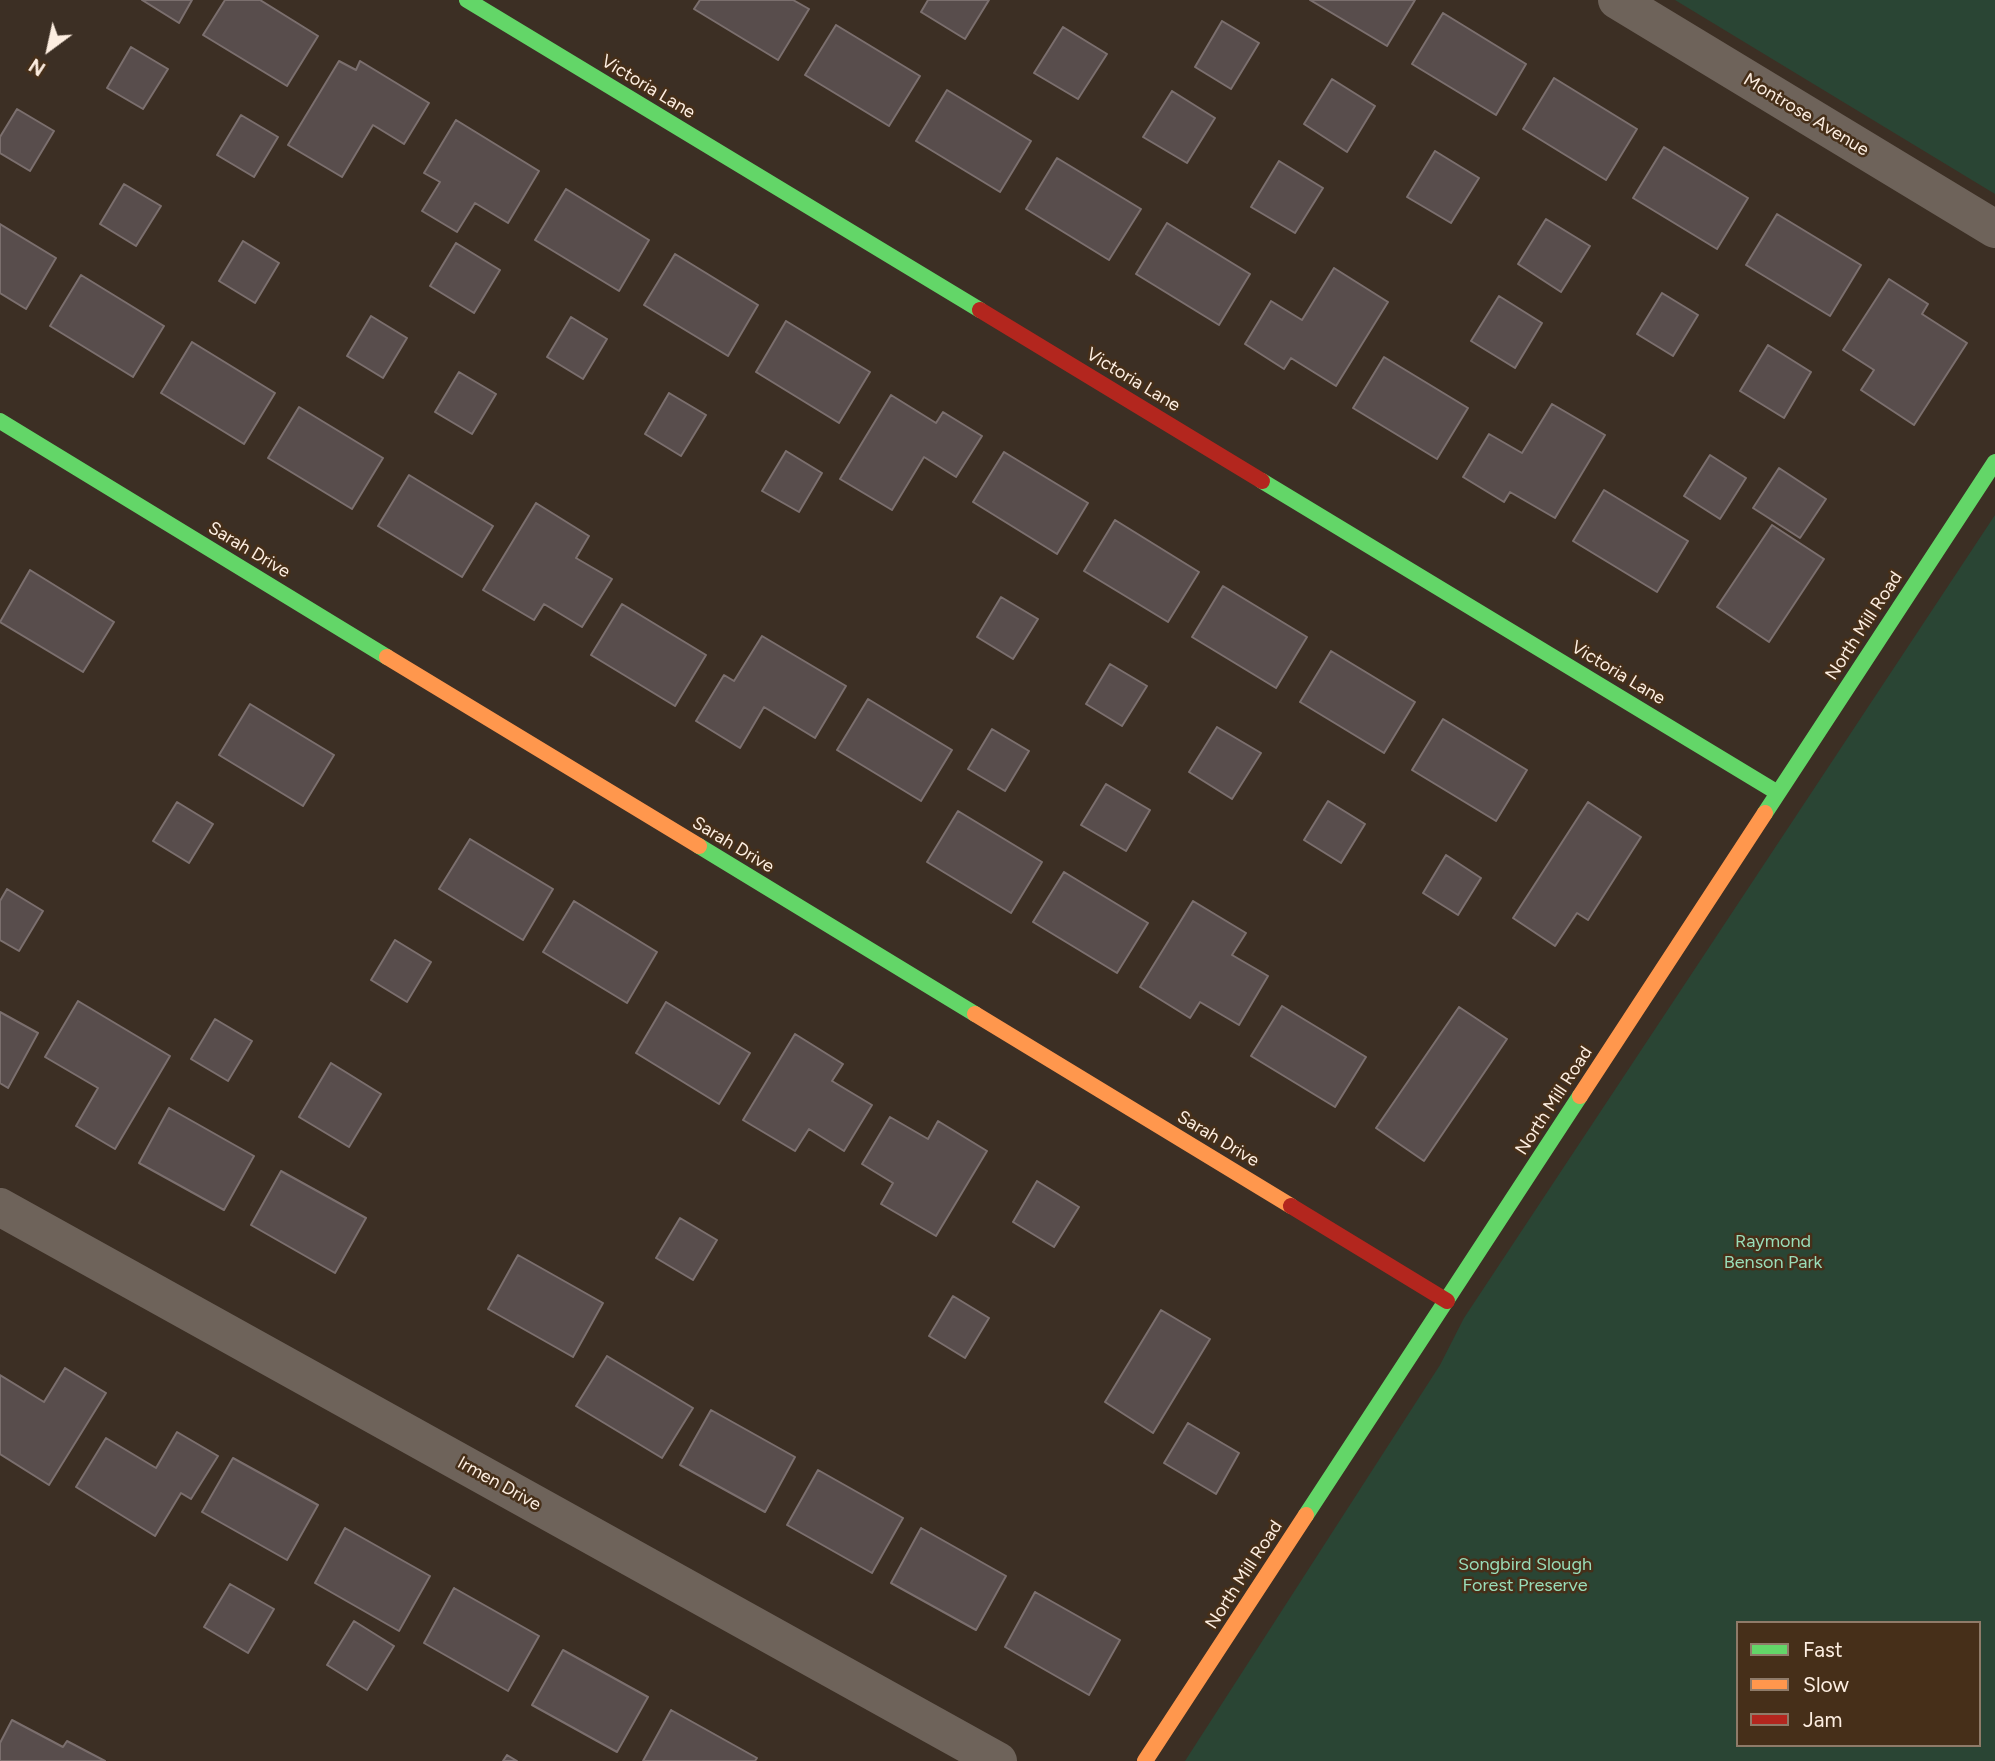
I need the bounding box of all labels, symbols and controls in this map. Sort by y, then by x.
north arrow [14,14,84,84]
street label: Victoria Lane [597,50,699,124]
text: N [25,53,50,81]
street label: Montrose Avenue [1739,69,1873,161]
street label: Victoria Lane [1082,343,1184,417]
street label: Sarah Drive [204,517,294,583]
street label: North Mill Road [1821,568,1907,684]
street label: Victoria Lane [1567,636,1669,710]
street label: Sarah Drive [688,812,778,878]
street label: North Mill Road [1511,1043,1597,1159]
street label: Sarah Drive [1173,1106,1263,1172]
park label: Raymond Benson Park [1724,1231,1822,1274]
street label: Irmen Drive [453,1452,545,1516]
street label: North Mill Road [1201,1517,1287,1633]
park label: Songbird Slough Forest Preserve [1458,1554,1592,1596]
legend [1736,1621,1981,1747]
text: Fast [1803,1637,1843,1662]
text: Slow [1803,1672,1849,1697]
text: Jam [1803,1707,1842,1732]

